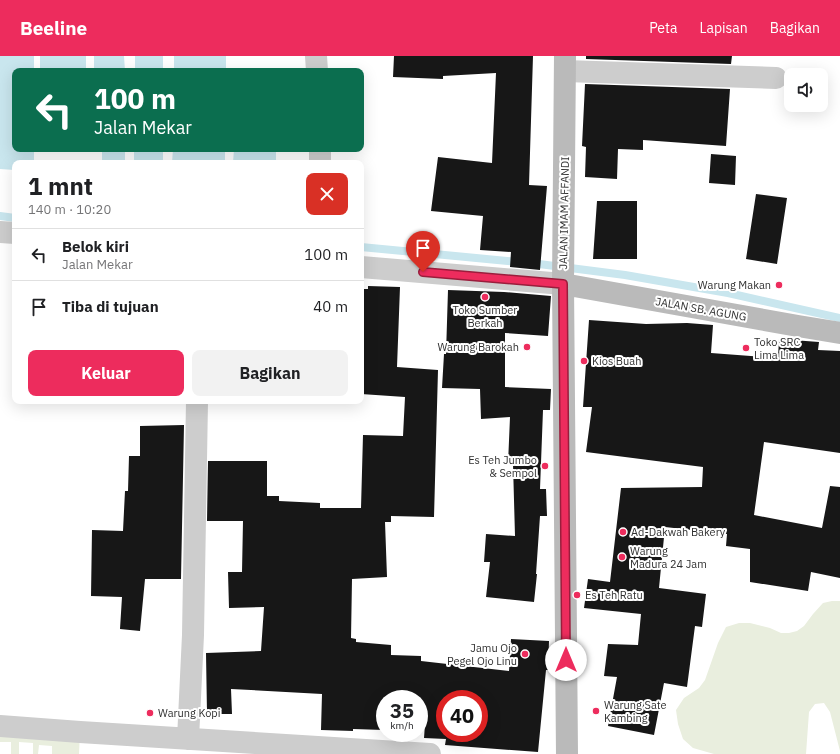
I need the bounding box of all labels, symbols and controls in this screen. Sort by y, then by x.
text: Beeline [20,16,87,40]
text: Peta [649,19,677,37]
text: Lapisan [699,19,748,37]
text: Bagikan [770,19,820,37]
map controls [784,68,828,112]
button: sound [784,68,828,112]
text: 100 m [94,80,176,117]
icon: left [28,84,80,136]
text: Jalan Mekar [94,116,192,139]
street label: JALAN IMAM AFFANDI [556,156,572,270]
text: 1 mnt [28,170,93,202]
button: close [306,173,348,215]
text: 140 m · 10:20 [28,201,111,218]
pin [406,231,440,272]
text: Belok kiri [62,237,129,256]
icon: arrive [412,237,434,259]
icon: left [28,244,50,266]
text: 100 m [304,245,348,264]
text: Jalan Mekar [62,256,133,273]
place label: Warung Makan [698,278,771,292]
marker: Warung Makan [774,280,784,290]
marker: Toko Sumber Berkah [480,292,490,302]
street label: JALAN SB. AGUNG [654,294,748,324]
icon: arrive [28,296,50,318]
text: Tiba di tujuan [62,297,159,316]
text: 40 m [313,297,348,316]
place label: Toko Sumber Berkah [453,303,517,330]
place label: Toko SRC Lima Lima [754,335,804,362]
place label: Warung Barokah [437,340,519,354]
marker: Warung Barokah [522,342,532,352]
marker: Toko SRC Lima Lima [741,343,751,353]
button: Keluar [28,350,184,396]
button: Bagikan [192,350,348,396]
place label: Kios Buah [592,354,641,368]
marker: Kios Buah [579,356,589,366]
place label: Es Teh Jumbo & Sempol [468,453,537,480]
marker: Es Teh Jumbo & Sempol [540,461,550,471]
place label: Ad-Dakwah Bakery [631,525,726,539]
marker: Ad-Dakwah Bakery [618,527,628,537]
place label: Warung Madura 24 Jam [630,544,707,571]
marker: Warung Madura 24 Jam [617,552,627,562]
place label: Es Teh Ratu [585,588,643,602]
marker: Es Teh Ratu [572,590,582,600]
position arrow [545,639,587,681]
place label: Jamu Ojo Pegel Ojo Linu [447,641,517,668]
marker: Jamu Ojo Pegel Ojo Linu [520,649,530,659]
speed limit sign: 40 [436,690,488,742]
text: 35 [390,697,414,724]
place label: Warung Sate Kambing [604,698,667,725]
place label: Warung Kopi [158,706,221,720]
marker: Warung Sate Kambing [591,706,601,716]
marker: Warung Kopi [145,708,155,718]
text: km/h [390,719,414,732]

